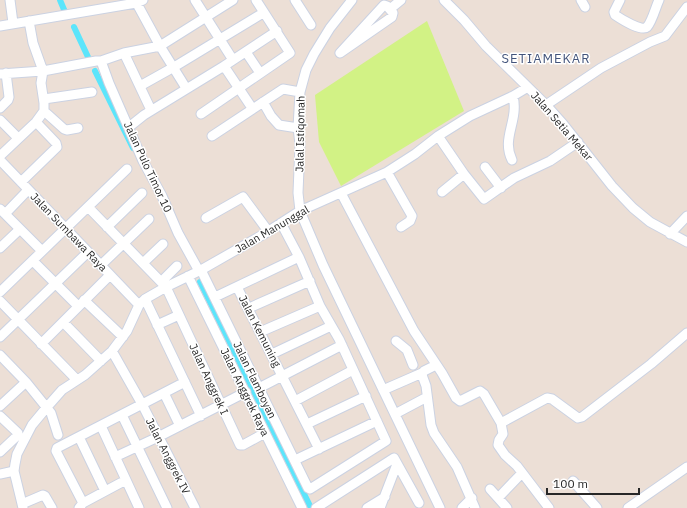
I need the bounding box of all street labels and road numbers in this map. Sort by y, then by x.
street label: Jalan Setia Mekar [528,88,596,164]
street label: Jalal Istiqomah [292,96,308,172]
street label: Jalan Pulo Timor 10 [121,119,175,215]
street label: Jalan Sumbawa Raya [28,190,110,275]
street label: Jalan Manunggal [232,202,312,256]
street label: Jalan Kemuning [236,293,284,369]
street label: Jalan Flamboyan [230,339,280,421]
street label: Jalan Anggrek I [186,341,232,417]
street label: Jalan Anggrek Raya [218,346,272,439]
street label: Jalan Anggrek IV [143,416,193,497]

